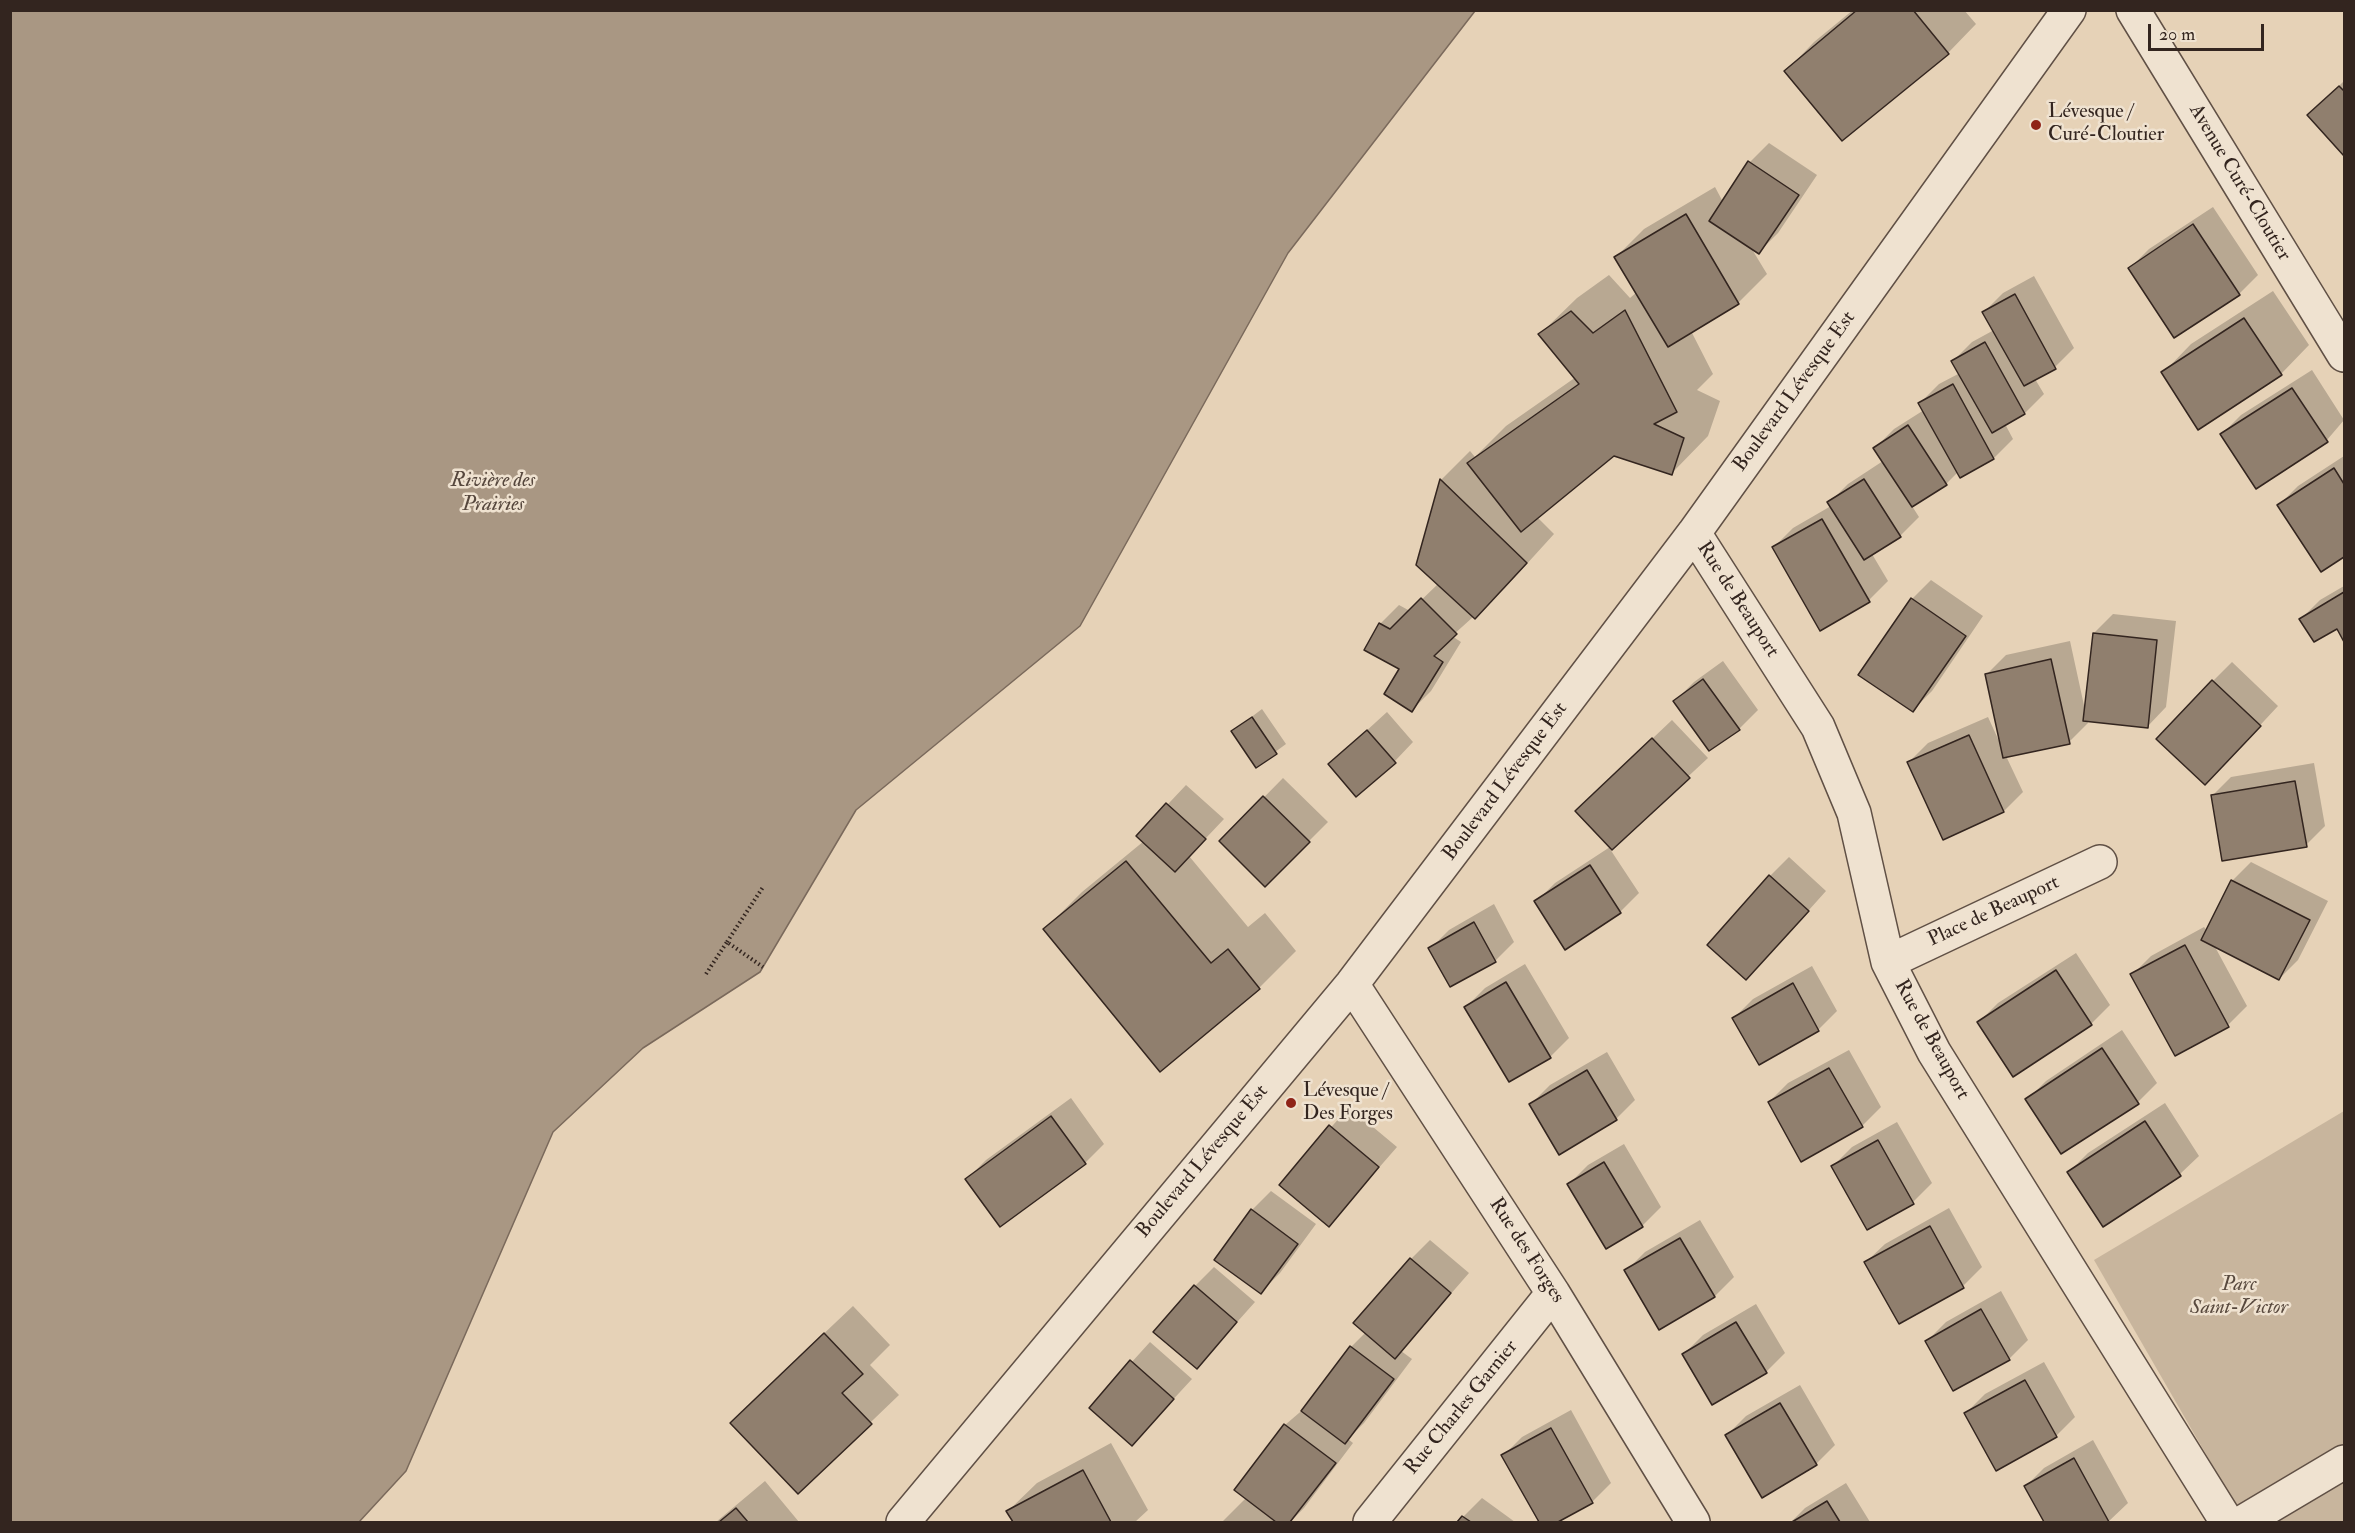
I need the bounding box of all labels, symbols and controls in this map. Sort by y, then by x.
scale bar [2151,12,2266,50]
text: 20 m [2159,23,2195,46]
street label: Avenue Curé-Cloutier [2183,100,2295,266]
place label: Lévesque / Curé-Cloutier [2048,101,2164,148]
marker: Lévesque / Curé-Cloutier [2029,118,2043,132]
street label: Boulevard Lévesque Est [1729,307,1861,477]
water label: Rivière des Prairies [451,468,535,518]
street label: Rue de Beauport [1691,538,1783,662]
street label: Boulevard Lévesque Est [1439,698,1573,866]
street label: Place de Beauport [1925,871,2063,953]
street label: Rue de Beauport [1888,976,1974,1104]
place label: Lévesque / Des Forges [1303,1080,1393,1127]
street label: Boulevard Lévesque Est [1132,1081,1274,1243]
marker: Lévesque / Des Forges [1284,1096,1298,1110]
street label: Rue des Forges [1483,1194,1569,1308]
park label: Parc Saint-Victor [2190,1274,2288,1321]
street label: Rue Charles Garnier [1400,1336,1524,1480]

